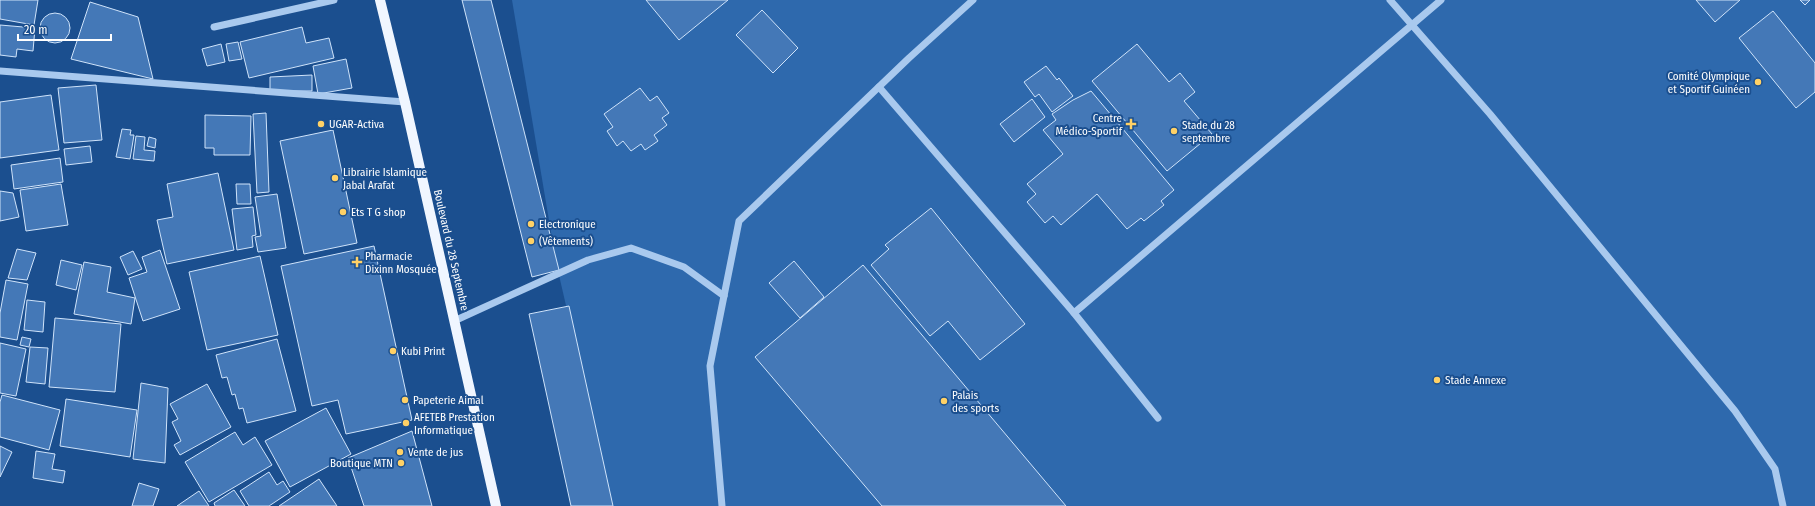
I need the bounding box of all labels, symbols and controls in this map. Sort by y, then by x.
scale bar [18,16,111,42]
text: 20 m [24,23,48,37]
place label: Comité Olympique et Sportif Guinéen [1667,70,1750,96]
marker: Comité Olympique et Sportif Guinéen [1753,77,1763,87]
place label: Centre Médico-Sportif [1056,112,1123,138]
place label: UGAR-Activa [329,118,384,131]
marker: Centre Médico-Sportif [1125,118,1137,130]
marker: UGAR-Activa [316,119,326,129]
place label: Stade du 28 septembre [1182,119,1235,145]
marker: Stade du 28 septembre [1169,126,1179,136]
place label: Librairie Islamique Jabal Arafat [343,166,427,192]
marker: Librairie Islamique Jabal Arafat [330,173,340,183]
street label: Boulevard du 28 Septembre [431,188,471,312]
place label: Ets T G shop [351,206,406,219]
marker: Ets T G shop [338,207,348,217]
place label: Electronique [539,218,596,231]
marker: Electronique [526,219,536,229]
place label: (Vêtements) [539,235,593,248]
marker: (Vêtements) [526,236,536,246]
place label: Pharmacie Dixinn Mosquée [365,250,437,276]
marker: Pharmacie Dixinn Mosquée [352,257,362,267]
place label: Kubi Print [401,345,446,358]
marker: Kubi Print [388,346,398,356]
place label: Stade Annexe [1445,374,1506,387]
marker: Stade Annexe [1432,375,1442,385]
place label: Palais des sports [952,389,999,415]
place label: Papeterie Aimal [413,394,484,407]
marker: Papeterie Aimal [400,395,410,405]
marker: Palais des sports [939,396,949,406]
place label: AFETEB Prestation Informatique [414,411,495,437]
marker: AFETEB Prestation Informatique [401,418,411,428]
place label: Vente de jus [408,446,463,459]
marker: Vente de jus [395,447,405,457]
place label: Boutique MTN [330,457,393,470]
marker: Boutique MTN [396,458,406,468]

